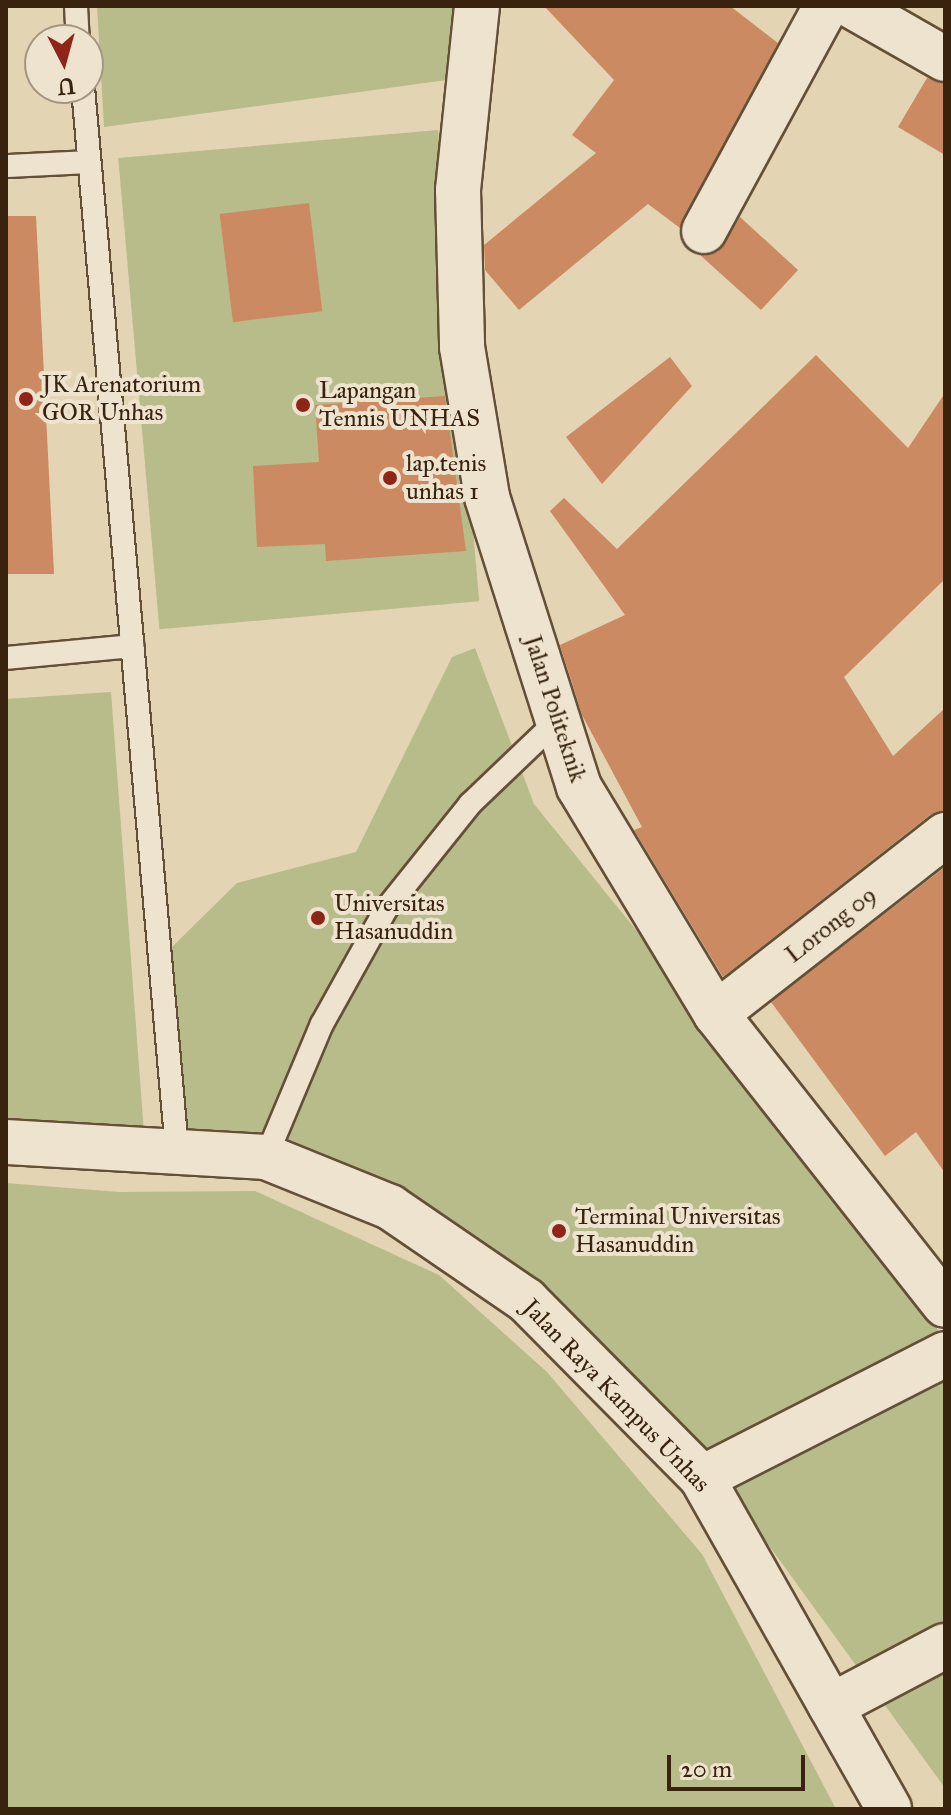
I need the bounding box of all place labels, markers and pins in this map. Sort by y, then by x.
place label: JK Arenatorium GOR Unhas [42,371,201,427]
place label: Lapangan Tennis UNHAS [319,377,480,433]
marker: JK Arenatorium GOR Unhas [17,390,35,408]
marker: Lapangan Tennis UNHAS [294,396,312,414]
place label: lap.tenis unhas 1 [406,450,486,506]
marker: lap.tenis unhas 1 [381,469,399,487]
place label: Universitas Hasanuddin [334,890,453,946]
marker: Universitas Hasanuddin [309,909,327,927]
place label: Terminal Universitas Hasanuddin [575,1203,781,1259]
marker: Terminal Universitas Hasanuddin [550,1222,568,1240]

